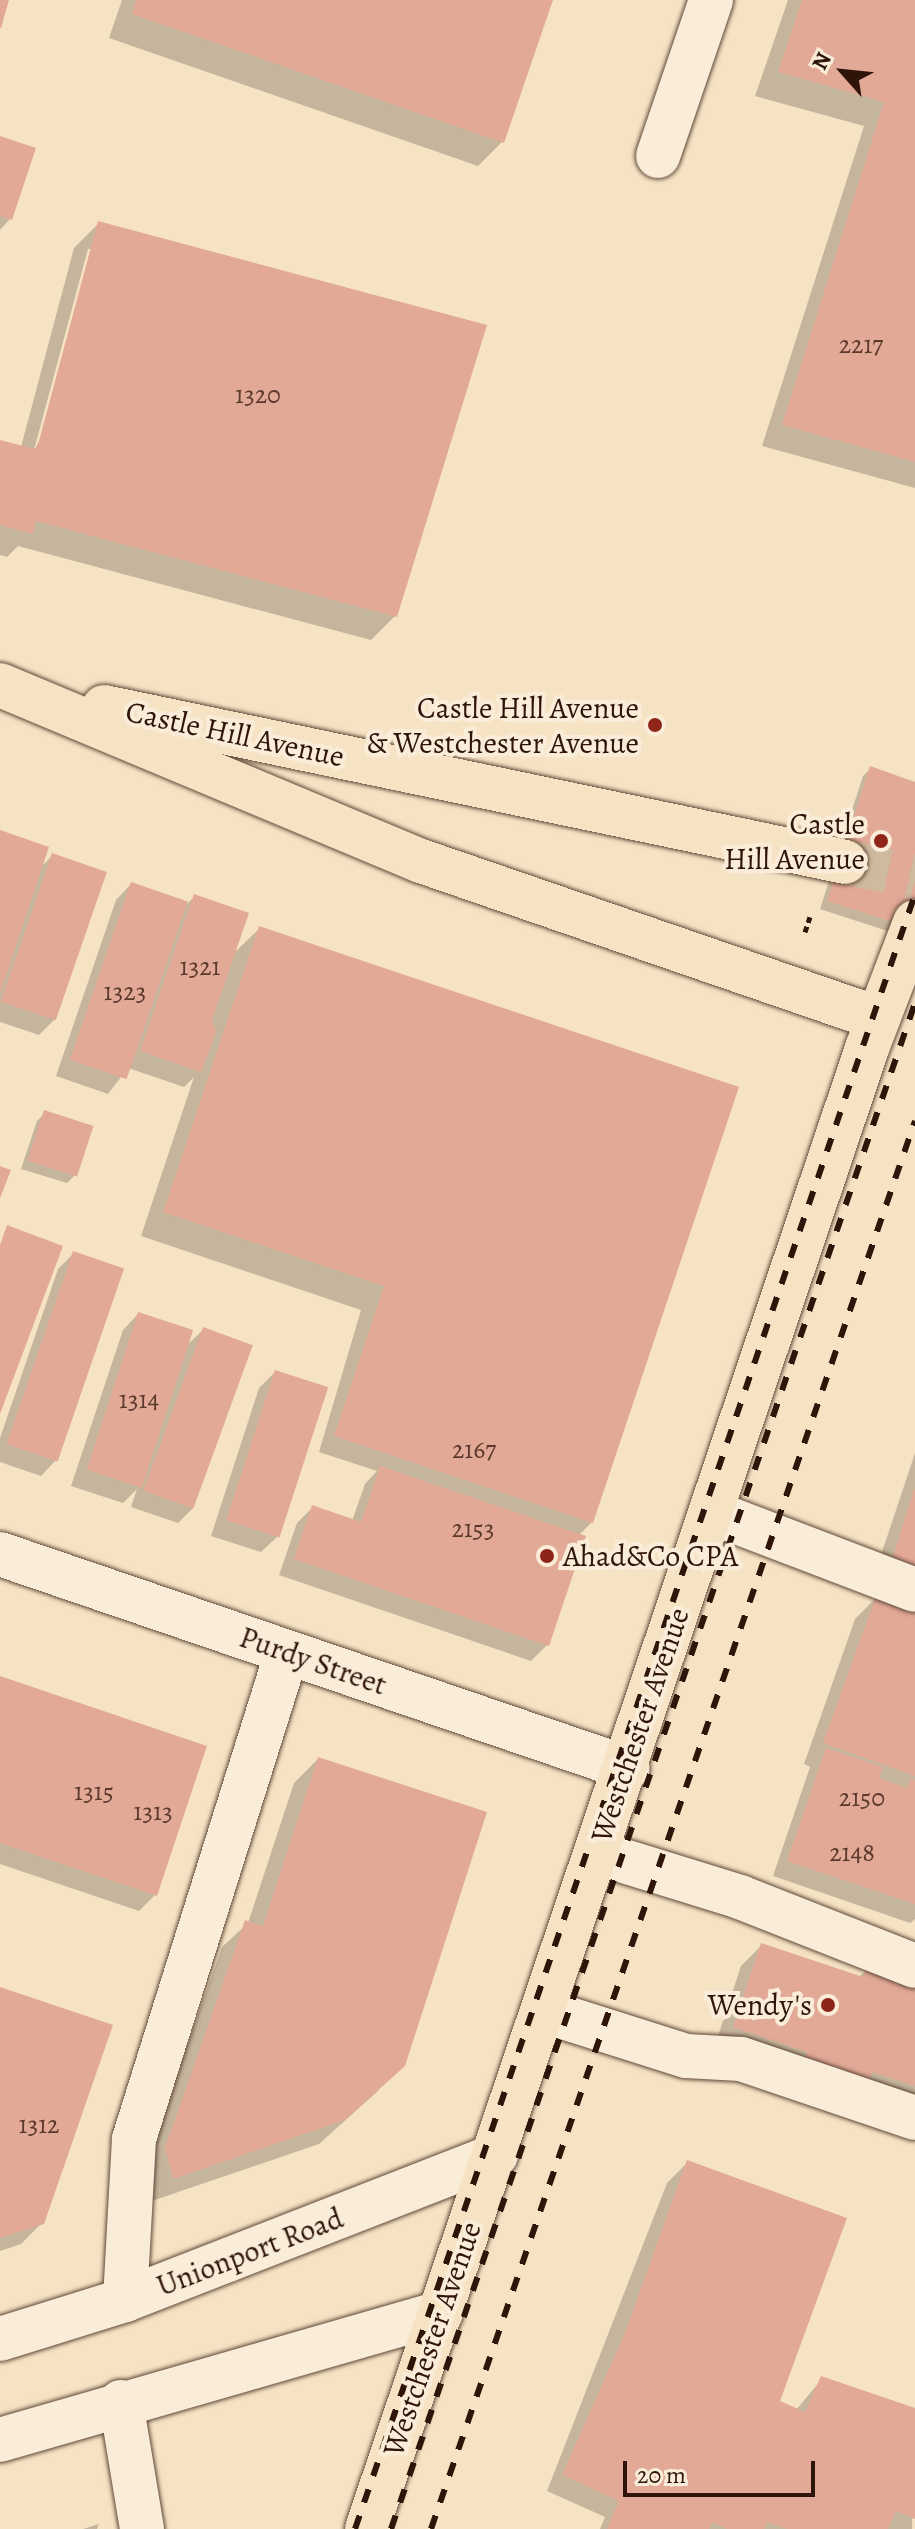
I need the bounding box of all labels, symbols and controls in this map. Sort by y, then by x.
north arrow [803,32,883,112]
text: N [805,47,839,75]
house number: 2217 [839,329,883,361]
house number: 1320 [235,379,281,411]
place label: Castle Hill Avenue & Westchester Avenue [367,690,639,760]
street label: Castle Hill Avenue [123,693,347,775]
marker: Castle Hill Avenue & Westchester Avenue [646,716,664,734]
place label: Castle Hill Avenue [724,806,865,876]
marker: Castle Hill Avenue [872,832,890,850]
house number: 1321 [180,951,220,983]
house number: 1323 [104,976,146,1008]
house number: 1314 [119,1384,159,1416]
house number: 2167 [452,1434,496,1466]
house number: 2153 [451,1513,495,1545]
place label: Ahad&Co CPA [563,1538,738,1574]
marker: Ahad&Co CPA [538,1547,556,1565]
street label: Westchester Avenue [583,1603,697,1847]
street label: Purdy Street [235,1619,391,1703]
house number: 1315 [74,1776,114,1808]
house number: 2150 [839,1782,885,1814]
house number: 1313 [133,1796,173,1828]
house number: 2148 [829,1837,875,1869]
place label: Wendy's [708,1987,812,2023]
marker: Wendy's [819,1996,837,2014]
house number: 1312 [19,2109,59,2141]
street label: Unionport Road [152,2200,348,2304]
street label: Westchester Avenue [375,2217,489,2461]
scale bar [627,2445,819,2495]
text: 20 m [637,2459,686,2491]

